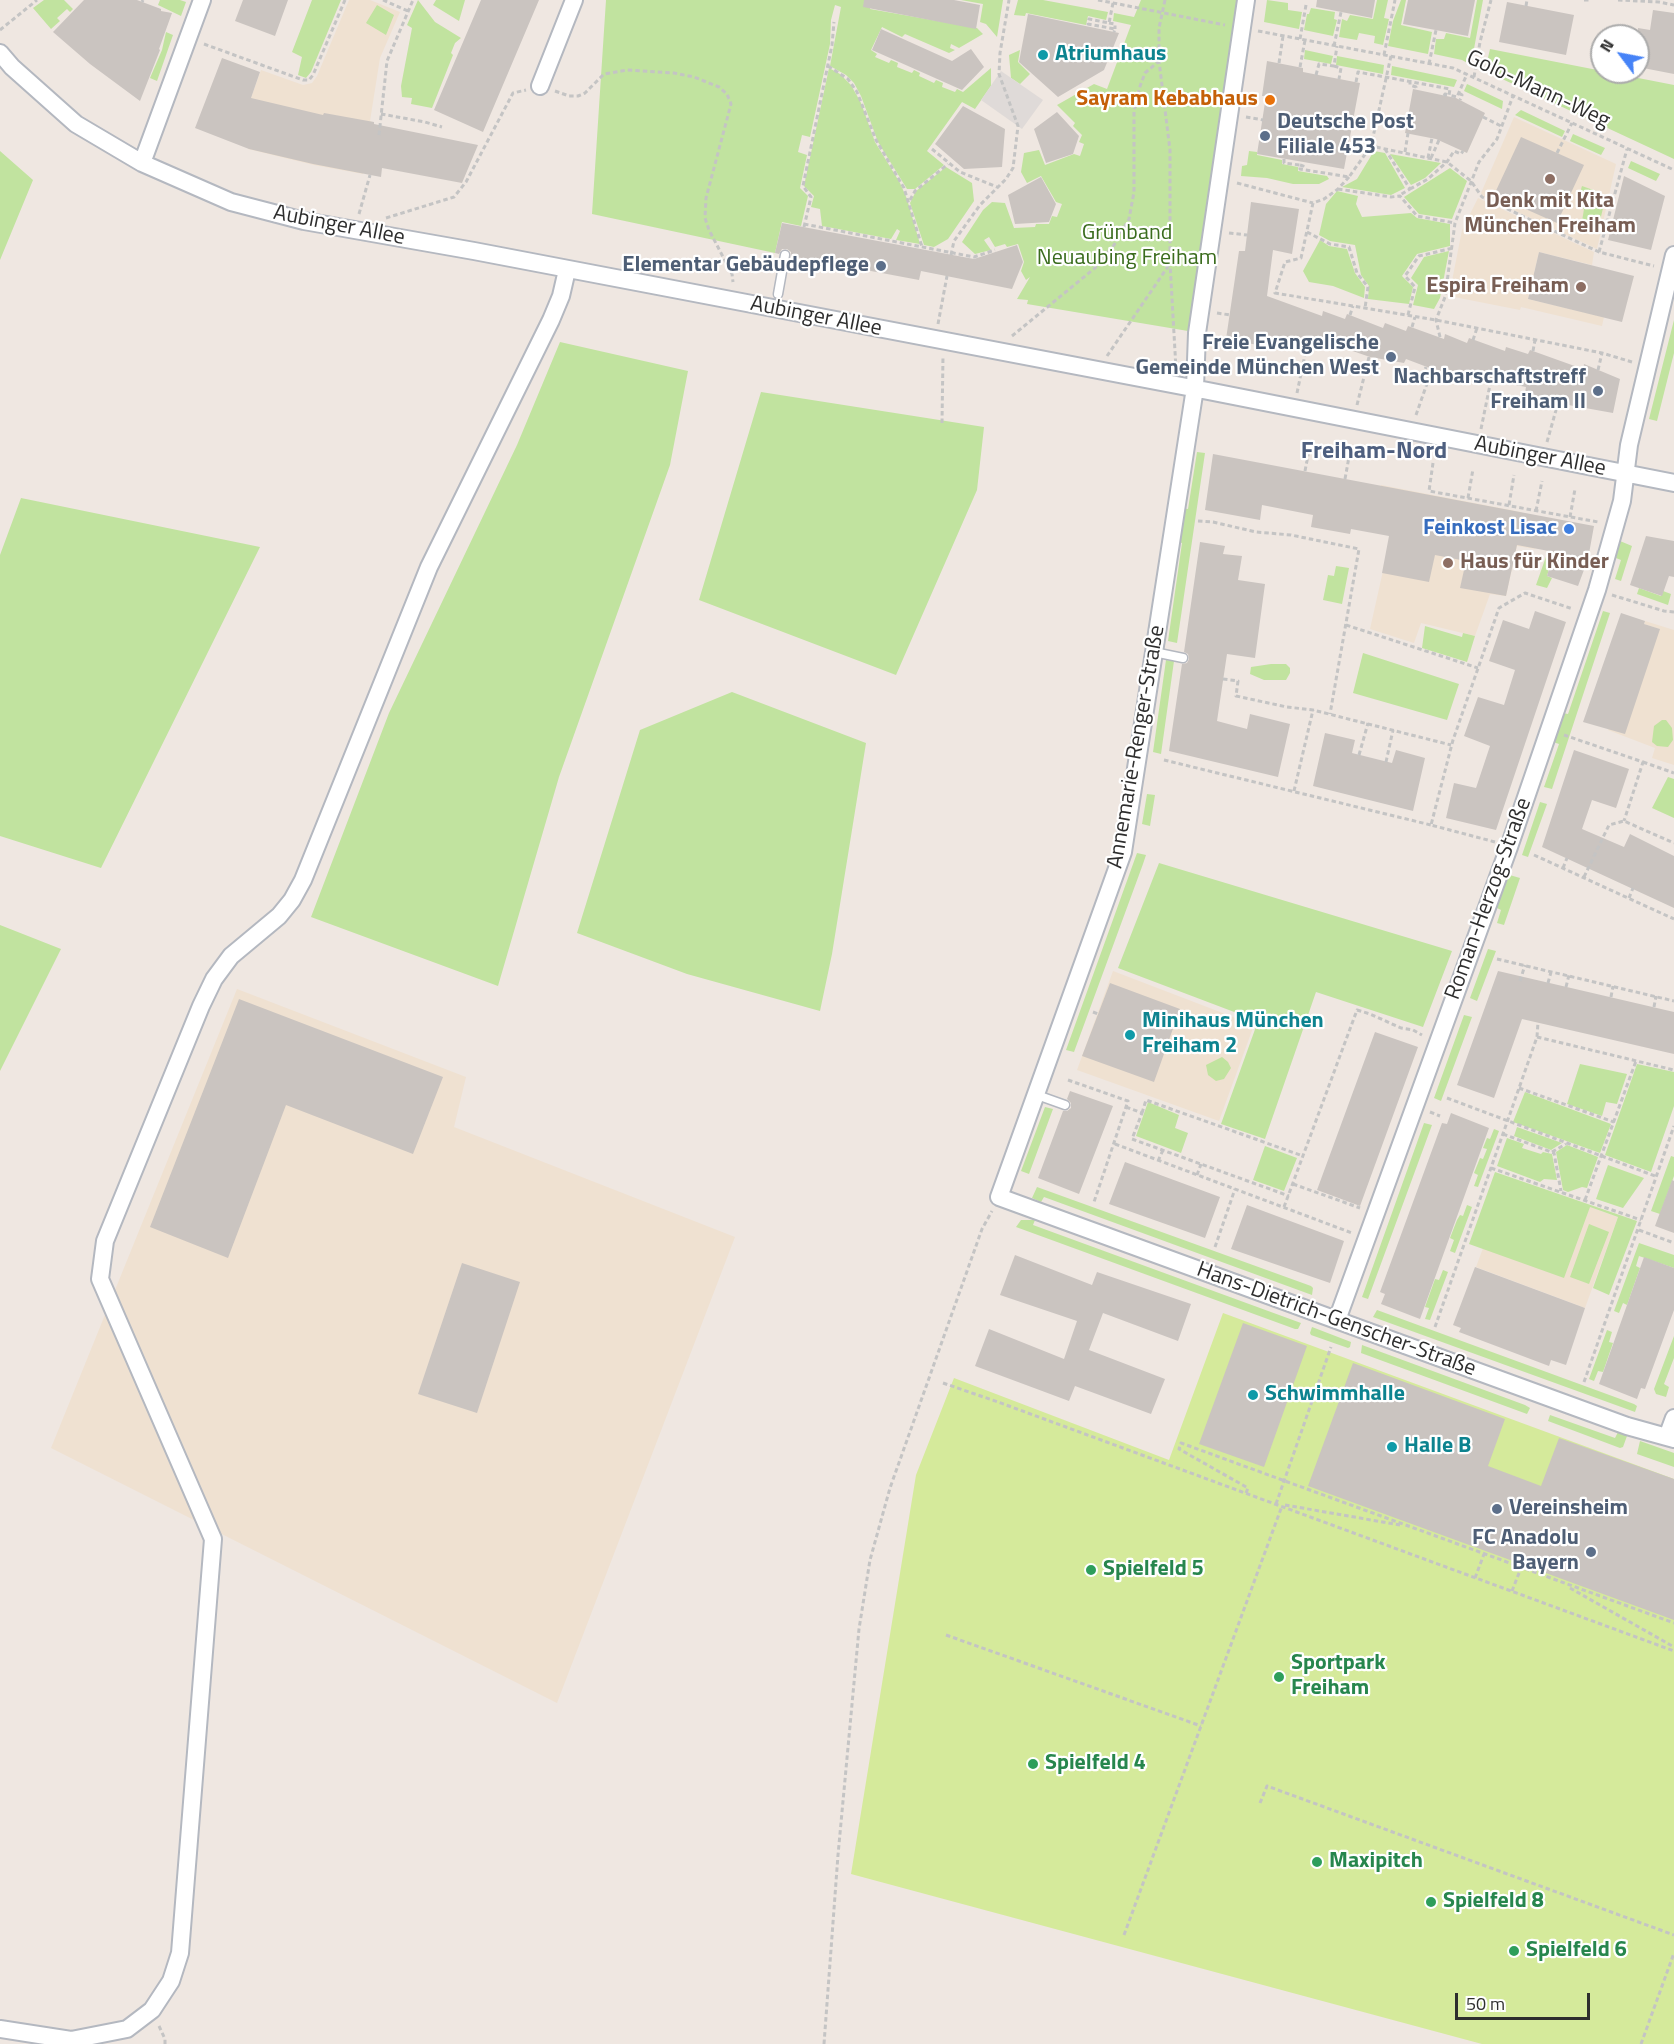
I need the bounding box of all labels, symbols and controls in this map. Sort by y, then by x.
north arrow [1590,24,1650,84]
text: N [1593,34,1620,57]
place label: Atriumhaus [1055,42,1166,68]
street label: Golo-Mann-Weg [1462,45,1614,135]
marker: Atriumhaus [1036,48,1050,62]
place label: Sayram Kebabhaus [1076,87,1258,113]
marker: Sayram Kebabhaus [1263,93,1277,107]
place label: Deutsche Post Filiale 453 [1277,110,1414,162]
marker: Deutsche Post Filiale 453 [1258,129,1272,143]
marker: Denk mit Kita München Freiham [1543,172,1557,186]
place label: Denk mit Kita München Freiham [1464,189,1636,240]
street label: Aubinger Allee [271,200,407,252]
park label: Grünband Neuaubing Freiham [1037,221,1217,272]
place label: Elementar Gebäudepflege [622,253,869,279]
marker: Elementar Gebäudepflege [874,259,888,273]
place label: Espira Freiham [1426,274,1569,300]
marker: Espira Freiham [1574,280,1588,294]
street label: Aubinger Allee [748,291,884,343]
place label: Freie Evangelische Gemeinde München West [1136,331,1379,382]
marker: Freie Evangelische Gemeinde München West [1384,350,1398,364]
place label: Nachbarschaftstreff Freiham II [1393,365,1586,416]
marker: Nachbarschaftstreff Freiham II [1591,384,1605,398]
street label: Aubinger Allee [1472,431,1608,483]
district label: Freiham-Nord [1301,438,1447,466]
place label: Feinkost Lisac [1423,516,1557,542]
marker: Feinkost Lisac [1562,522,1576,536]
place label: Haus für Kinder [1460,550,1609,576]
marker: Haus für Kinder [1441,556,1455,570]
street label: Annemarie-Renger-Straße [1103,623,1171,871]
street label: Roman-Herzog-Straße [1440,795,1538,1003]
place label: Minihaus München Freiham 2 [1142,1009,1324,1060]
marker: Minihaus München Freiham 2 [1123,1028,1137,1042]
street label: Hans-Dietrich-Genscher-Straße [1193,1257,1479,1383]
place label: Schwimmhalle [1265,1382,1405,1408]
marker: Schwimmhalle [1246,1388,1260,1402]
place label: Halle B [1404,1434,1471,1460]
marker: Halle B [1385,1440,1399,1454]
place label: Vereinsheim [1509,1496,1628,1522]
marker: Vereinsheim [1490,1502,1504,1516]
place label: FC Anadolu Bayern [1472,1526,1579,1578]
marker: FC Anadolu Bayern [1584,1545,1598,1559]
place label: Spielfeld 5 [1103,1557,1204,1583]
marker: Spielfeld 5 [1084,1563,1098,1577]
place label: Sportpark Freiham [1291,1651,1386,1702]
marker: Sportpark Freiham [1272,1670,1286,1684]
place label: Spielfeld 4 [1045,1751,1146,1777]
marker: Spielfeld 4 [1026,1757,1040,1771]
place label: Maxipitch [1329,1849,1423,1875]
marker: Maxipitch [1310,1855,1324,1869]
place label: Spielfeld 8 [1443,1889,1544,1915]
marker: Spielfeld 8 [1424,1895,1438,1909]
place label: Spielfeld 6 [1526,1938,1627,1964]
marker: Spielfeld 6 [1507,1944,1521,1958]
scale bar [1458,1981,1593,2019]
text: 50 m [1466,1990,1505,2017]

